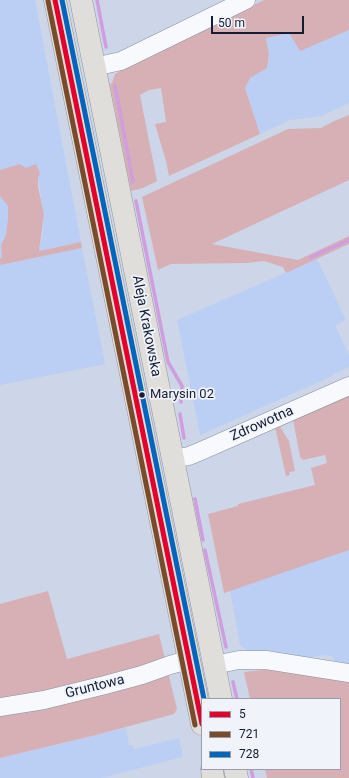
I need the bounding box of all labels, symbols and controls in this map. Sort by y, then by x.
scale bar [213,8,306,34]
text: 50 m [218,16,245,30]
street label: Aleja Krakowska [128,274,164,378]
place label: Marysin 02 [150,387,214,403]
marker: Marysin 02 [137,390,147,400]
street label: Zdrowotna [228,403,296,445]
street label: Gruntowa [64,672,126,702]
legend [201,698,341,770]
text: 5 [239,707,246,721]
text: 721 [239,727,259,741]
text: 728 [239,747,259,761]

